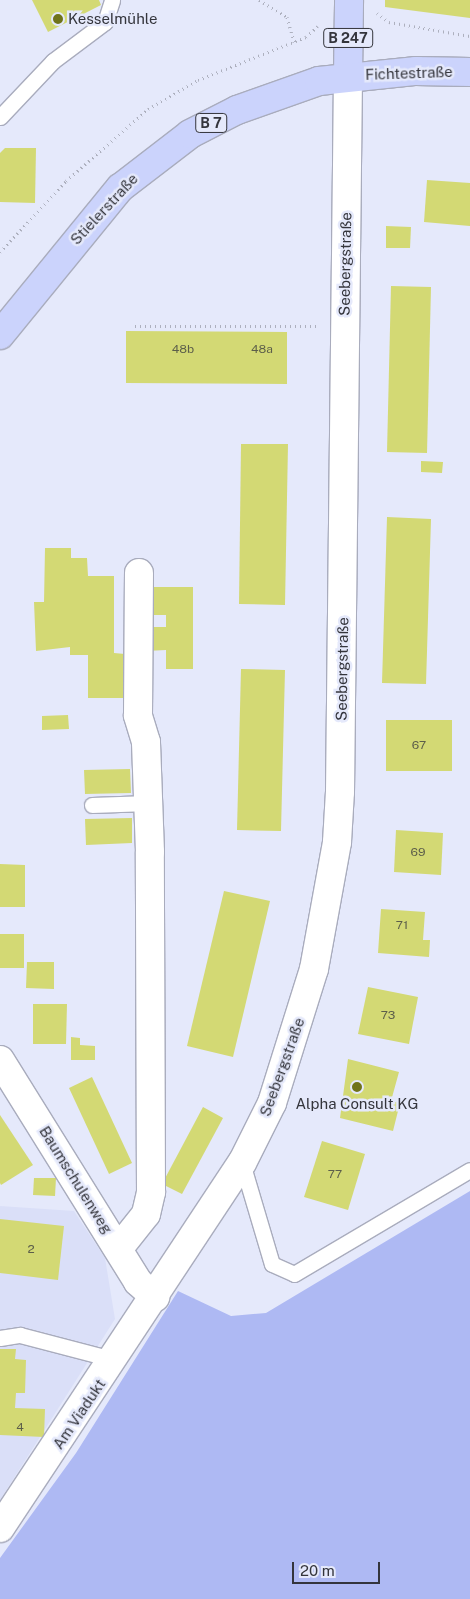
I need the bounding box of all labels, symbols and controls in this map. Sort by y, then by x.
place label: Kesselmühle [68,10,157,28]
marker: Kesselmühle [52,13,64,25]
road number: B 247 [323,26,373,49]
street label: Fichtestraße [365,62,453,84]
road number: B 7 [195,112,227,134]
street label: Stielerstraße [66,170,142,248]
street label: Seebergstraße [335,212,355,316]
house number: 48b [172,343,194,357]
house number: 48a [251,343,273,357]
street label: Seebergstraße [332,617,352,721]
house number: 67 [412,739,426,753]
house number: 69 [411,846,425,860]
house number: 71 [396,919,408,933]
house number: 73 [381,1009,395,1023]
street label: Seebergstraße [256,1015,308,1119]
marker: Alpha Consult KG [351,1081,363,1093]
place label: Alpha Consult KG [295,1095,419,1113]
street label: Baumschulenweg [36,1123,116,1237]
house number: 77 [328,1168,342,1182]
house number: 2 [27,1243,35,1257]
street label: Am Viadukt [49,1375,109,1453]
house number: 4 [16,1421,24,1435]
scale bar [295,1552,382,1584]
text: 20 m [300,1562,335,1579]

